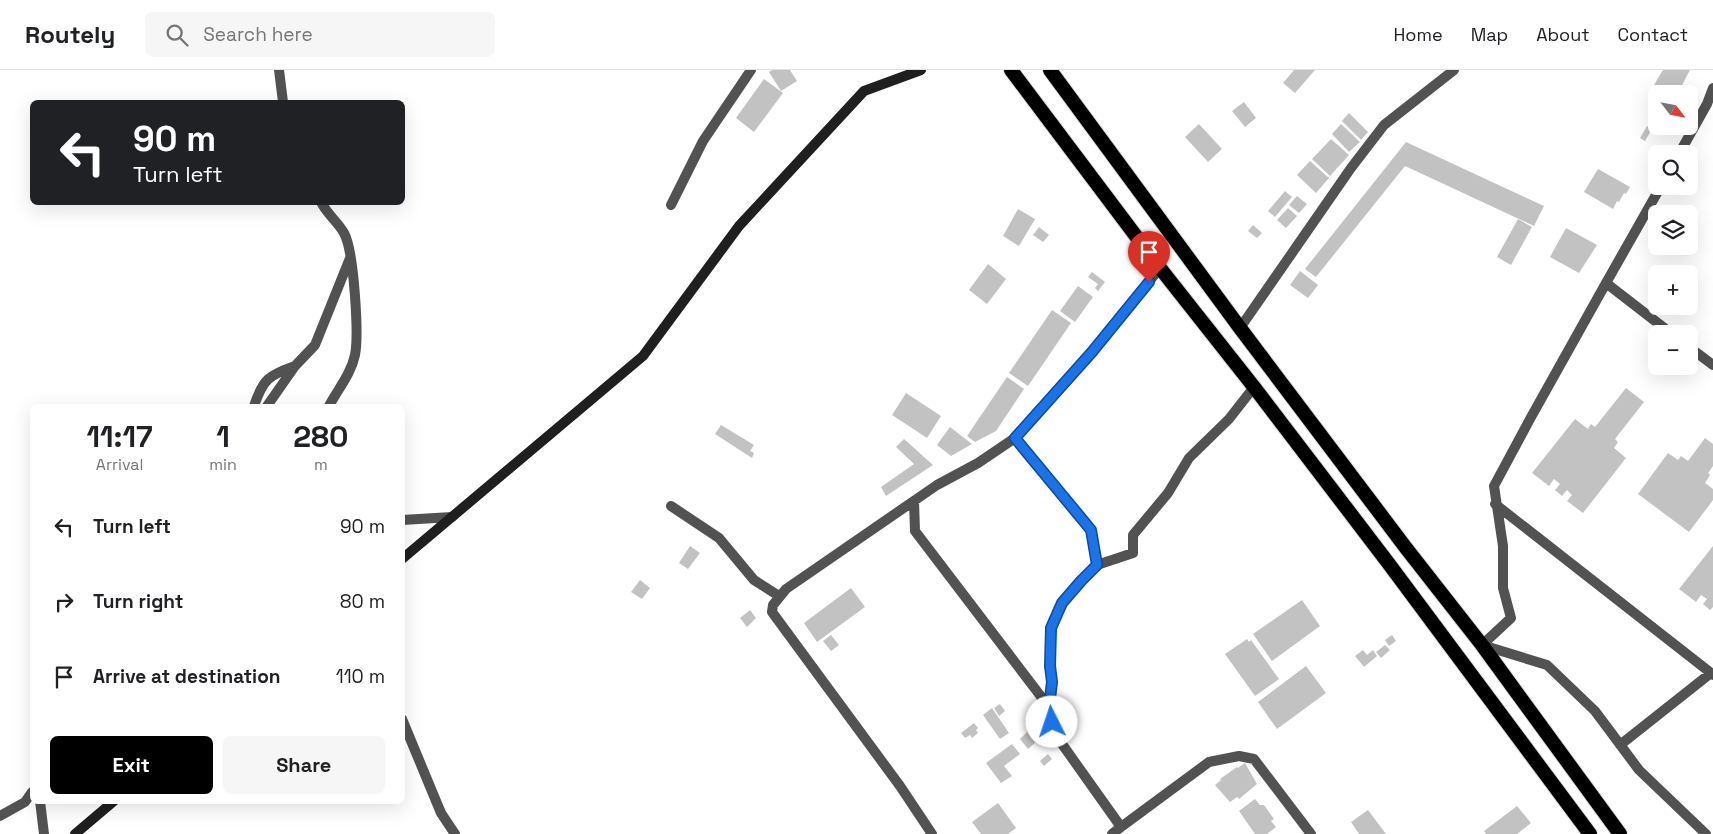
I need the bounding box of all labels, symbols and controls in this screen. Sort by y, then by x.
search box [145,12,495,57]
text: Routely [25,19,115,50]
icon: search [163,21,191,49]
text: Search here [203,22,313,47]
text: Home [1394,23,1443,46]
text: Map [1471,23,1508,46]
text: About [1536,23,1590,46]
text: Contact [1618,23,1688,46]
north arrow [1648,85,1698,135]
map controls [1648,85,1698,375]
text: 90 m [133,117,216,161]
icon: left [50,120,115,185]
button: search [1648,145,1698,195]
text: Turn left [133,160,223,188]
button: layers [1648,205,1698,255]
pin [1128,231,1170,282]
icon: arrive [1135,238,1163,266]
button: + [1648,265,1698,315]
button: − [1648,325,1698,375]
text: 11:17 [86,417,153,456]
text: 1 [216,417,230,456]
text: 280 [293,417,348,456]
text: Arrival [96,454,143,475]
text: min [209,454,237,475]
text: m [314,454,328,475]
icon: left [50,513,78,541]
text: Turn left [93,514,171,539]
text: 90 m [340,514,385,539]
icon: right [50,588,78,616]
text: Turn right [93,589,183,614]
text: 80 m [340,589,385,614]
icon: arrive [50,663,78,691]
text: Arrive at destination [93,664,281,689]
text: 110 m [336,664,385,689]
position arrow [1025,695,1077,747]
button: Exit [50,736,213,794]
button: Share [223,736,385,794]

